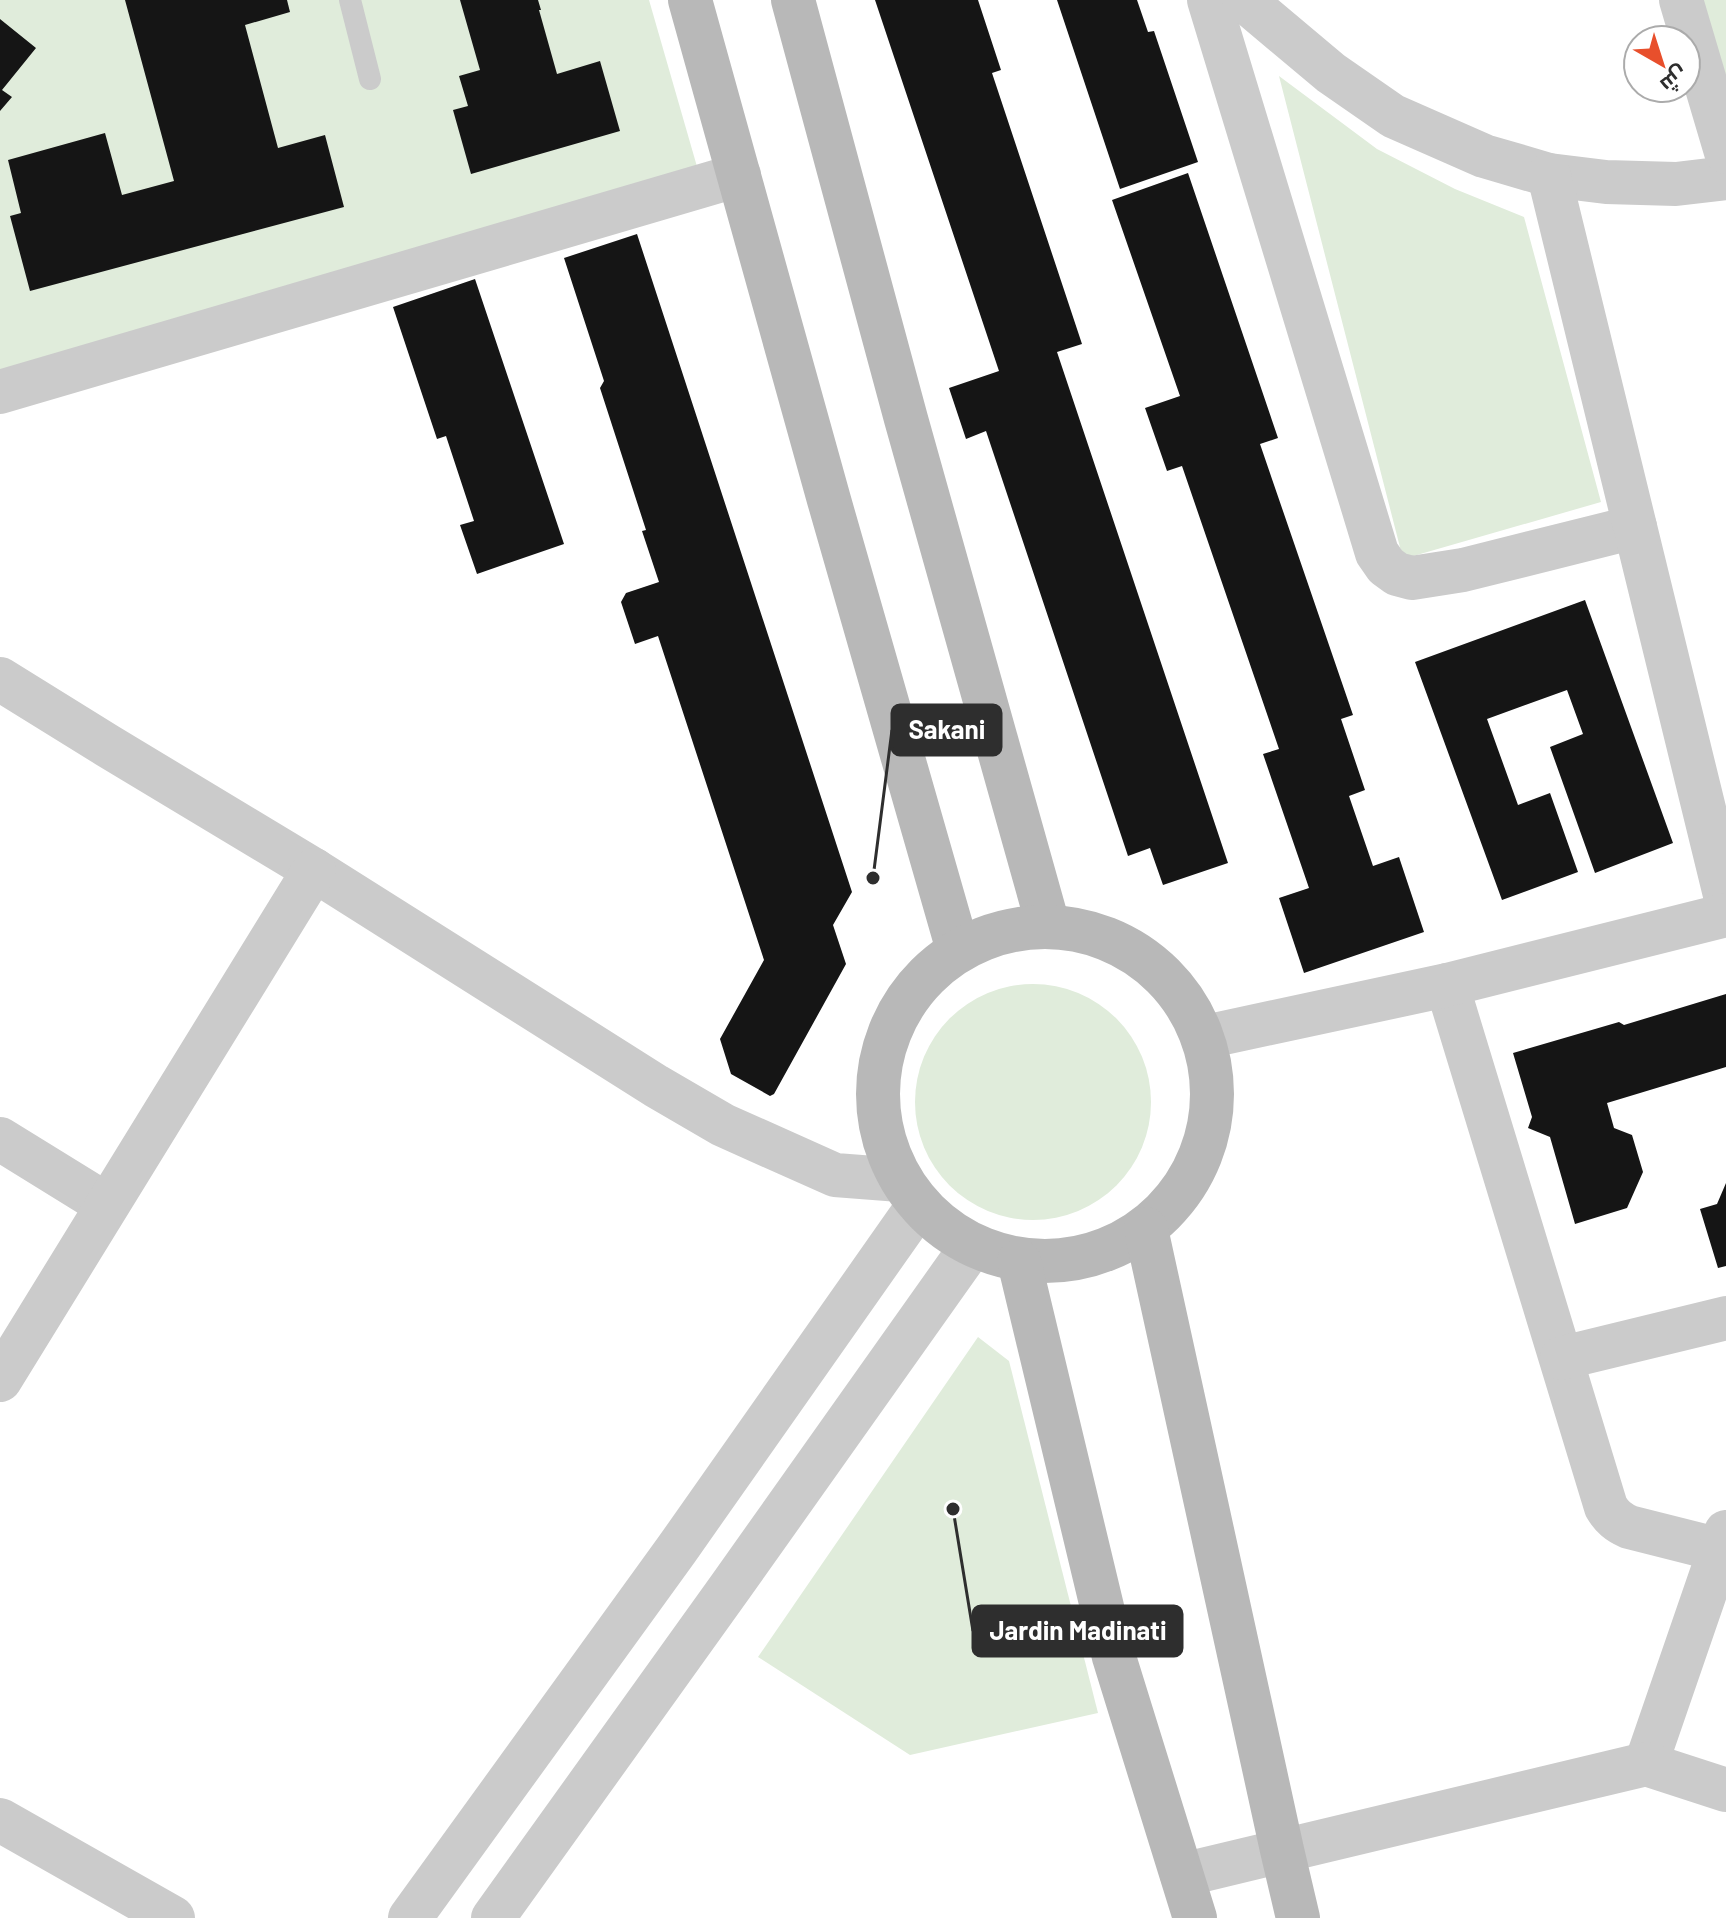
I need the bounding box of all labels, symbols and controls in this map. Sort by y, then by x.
north arrow [1622,24,1702,104]
text: ش [1655,60,1694,99]
callout: Sakani [892,705,1001,755]
text: Sakani [909,713,985,744]
callout: Jardin Madinati [973,1606,1182,1656]
text: Jardin Madinati [989,1614,1167,1645]

